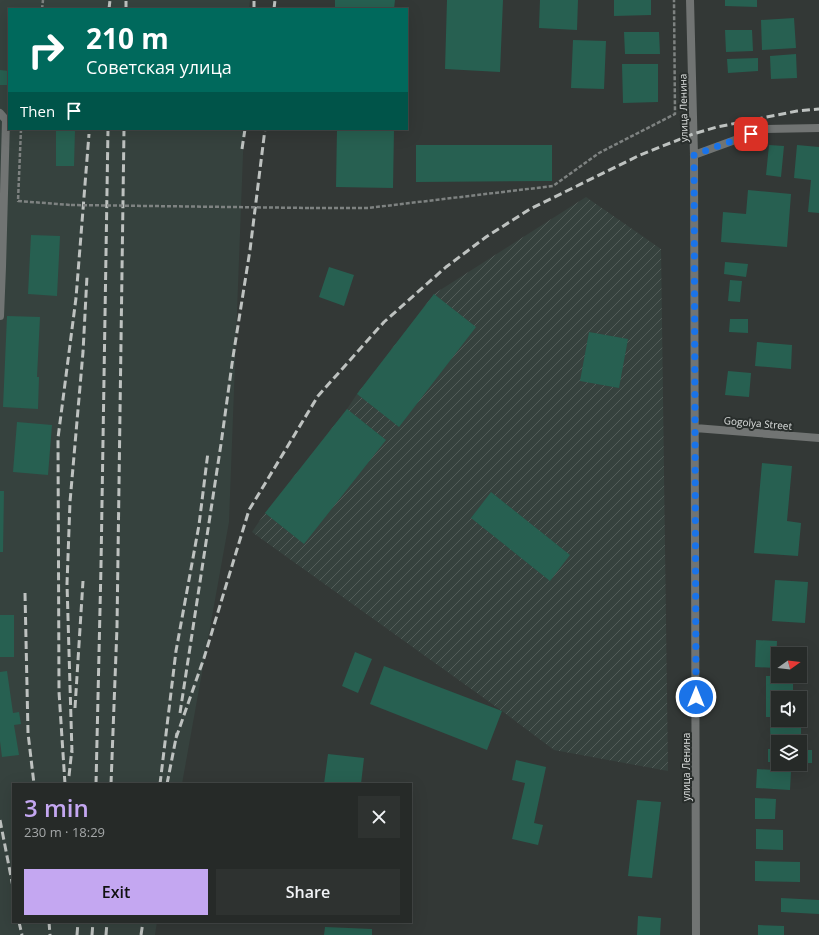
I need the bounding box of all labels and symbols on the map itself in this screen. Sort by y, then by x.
street label: улица Ленина [675,74,691,142]
pin [734,117,768,151]
street label: Gogolya Street [723,413,793,433]
north arrow [771,647,807,683]
position arrow [675,676,717,718]
street label: улица Ленина [679,733,693,801]

